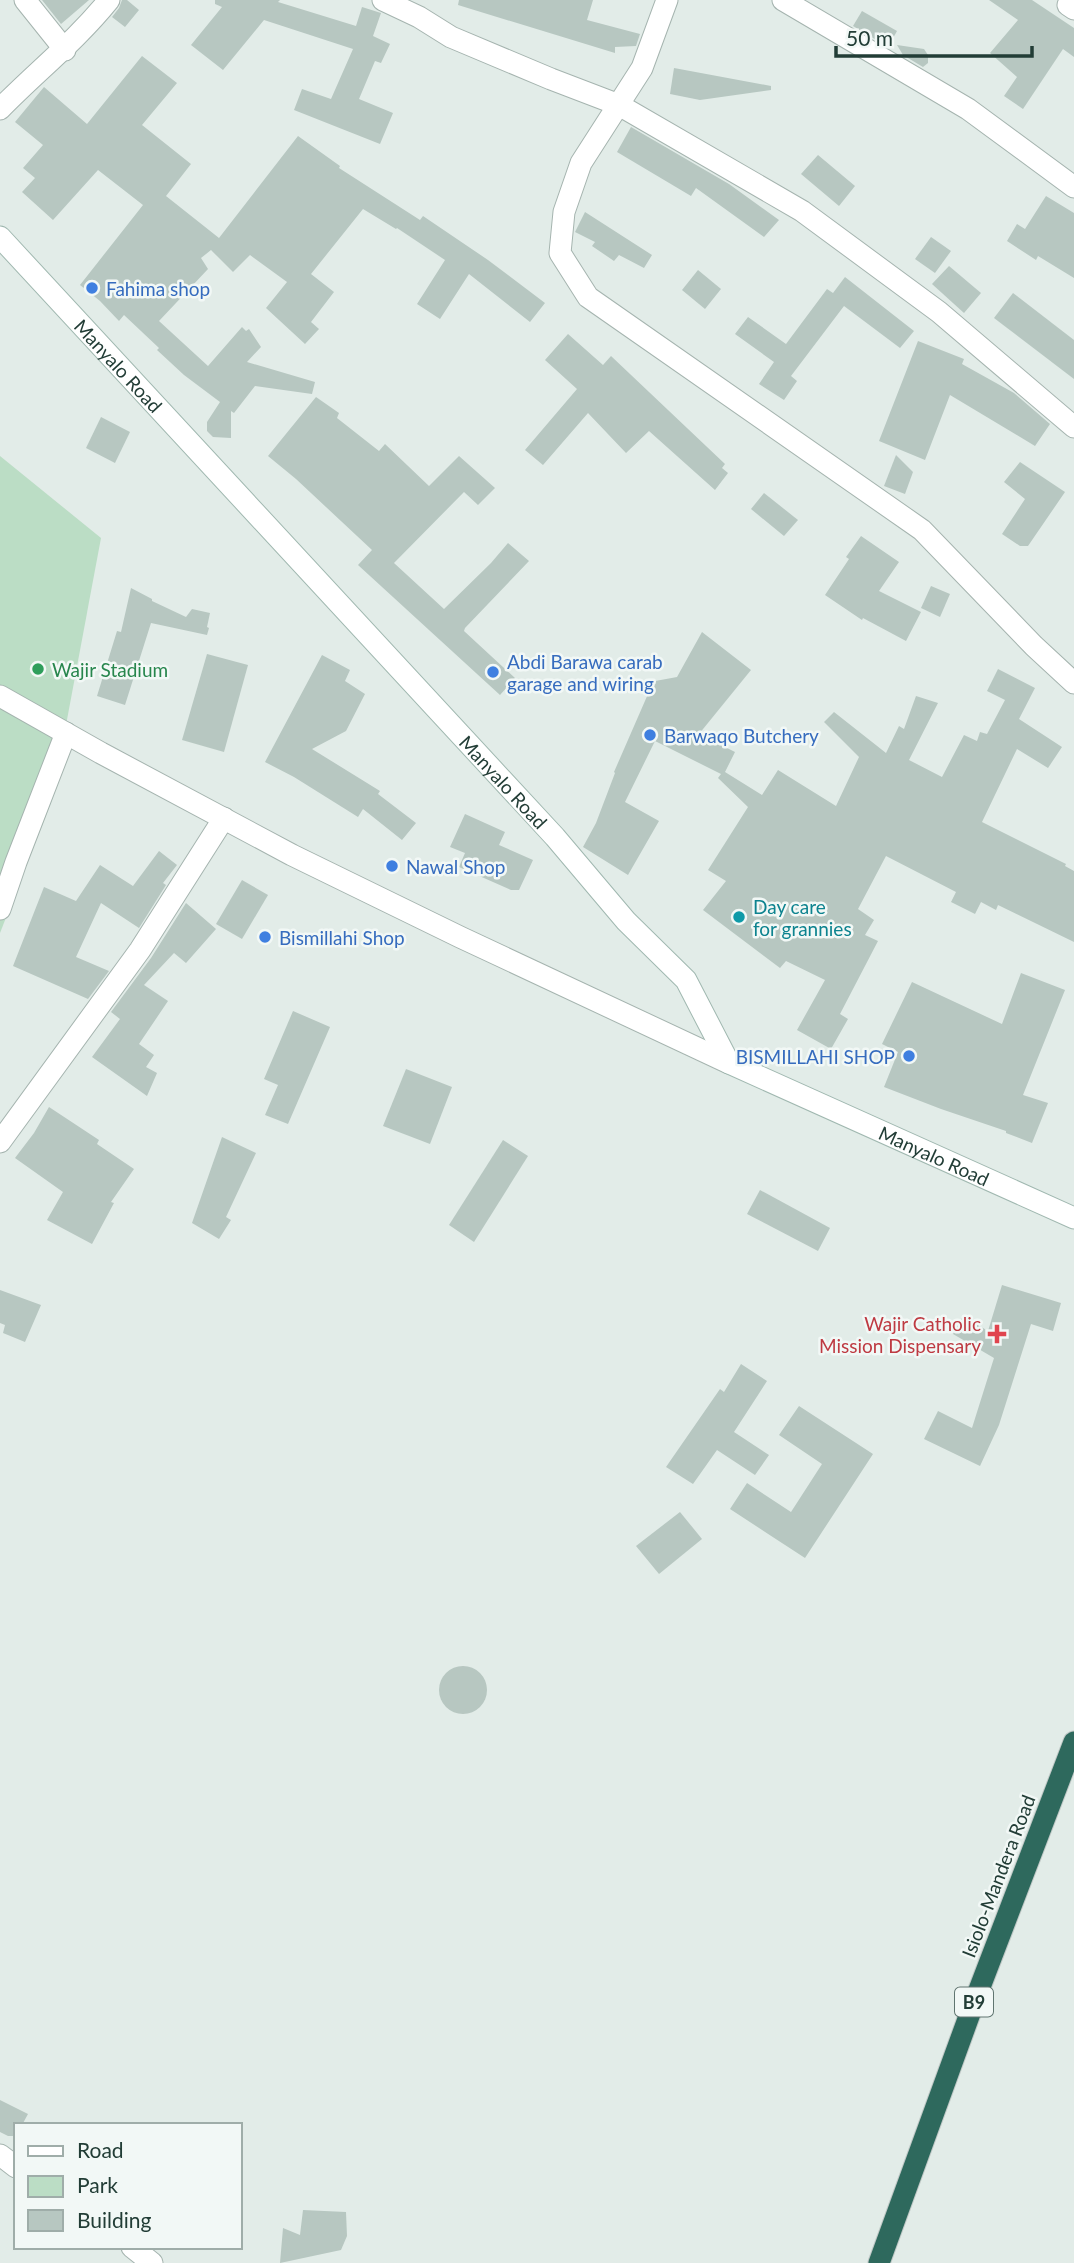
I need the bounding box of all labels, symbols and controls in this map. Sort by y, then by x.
scale bar [836,14,1032,58]
text: 50 m [846,25,893,50]
place label: Fahima shop [106,277,210,300]
marker: Fahima shop [84,280,100,296]
street label: Manyalo Road [70,314,168,417]
place label: Abdi Barawa carab garage and wiring [507,650,663,695]
place label: Wajir Stadium [52,658,168,681]
marker: Wajir Stadium [30,661,46,677]
marker: Abdi Barawa carab garage and wiring [485,664,501,680]
place label: Barwaqo Butchery [664,724,819,747]
marker: Barwaqo Butchery [642,727,658,743]
street label: Manyalo Road [455,730,553,833]
place label: Nawal Shop [406,855,505,878]
marker: Nawal Shop [384,858,400,874]
place label: Day care for grannies [753,895,852,940]
marker: Day care for grannies [731,909,747,925]
place label: Bismillahi Shop [279,926,405,949]
marker: Bismillahi Shop [257,929,273,945]
place label: BISMILLAHI SHOP [736,1045,895,1068]
marker: BISMILLAHI SHOP [901,1048,917,1064]
street label: Manyalo Road [876,1120,993,1190]
place label: Wajir Catholic Mission Dispensary [819,1312,981,1357]
marker: Wajir Catholic Mission Dispensary [987,1324,1007,1344]
street label: Isiolo-Mandera Road [956,1791,1040,1961]
road number: B9 [955,1988,993,2016]
legend [14,2123,242,2249]
text: Road [77,2137,124,2162]
text: Park [77,2172,118,2197]
text: Building [77,2207,152,2232]

